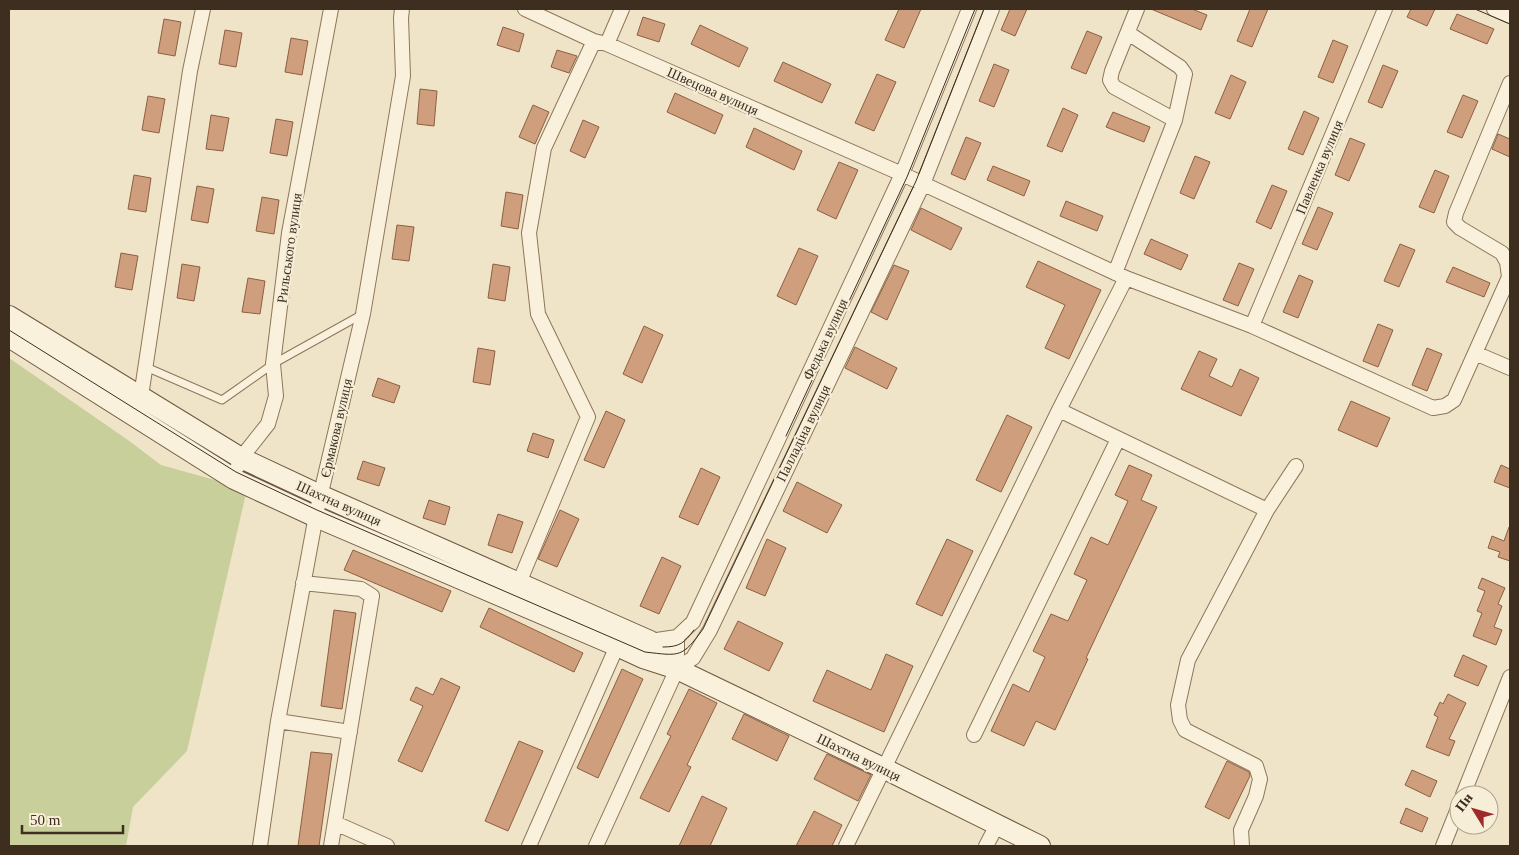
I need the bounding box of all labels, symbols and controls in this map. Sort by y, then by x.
street label: Швецова вулиця [665,65,761,119]
street label: Павленка вулиця [1293,117,1346,216]
street label: Рильського вулиця [274,191,305,304]
street label: Федька вулиця [800,296,851,382]
street label: Єрмакова вулиця [318,377,355,479]
street label: Палладіна вулиця [774,382,834,484]
street label: Шахтна вулиця [294,478,384,529]
street label: Шахтна вулиця [814,731,904,784]
north arrow [1449,785,1499,835]
text: Пн [1452,790,1476,815]
scale bar [22,802,124,834]
text: 50 m [30,812,61,828]

